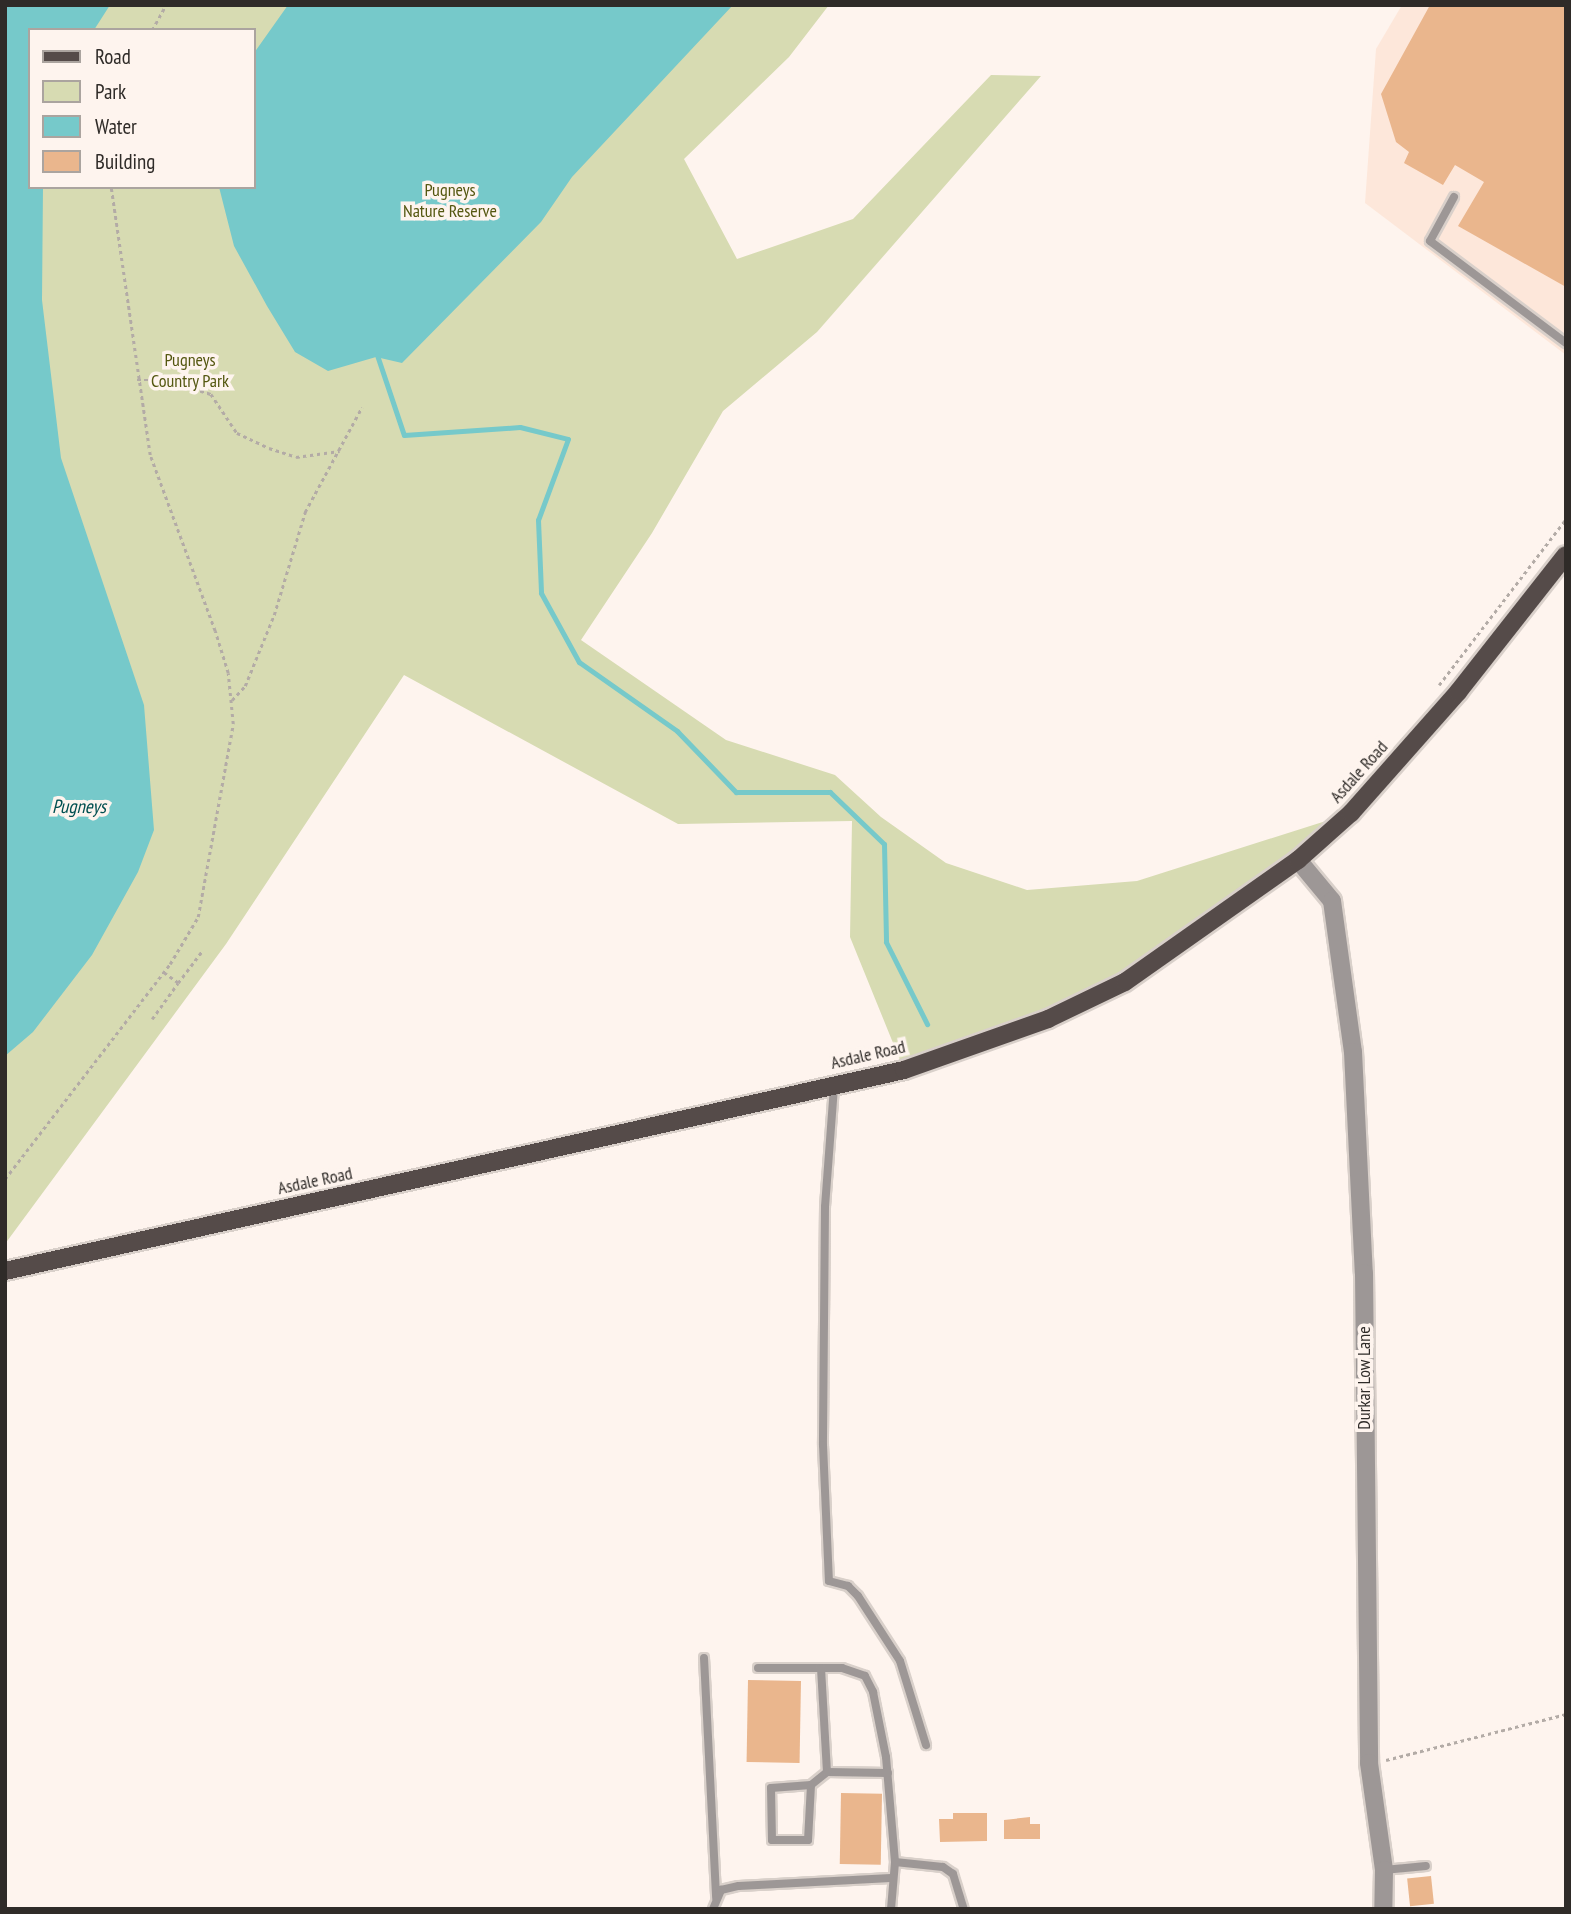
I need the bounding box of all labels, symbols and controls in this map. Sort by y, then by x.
legend [28,28,256,189]
text: Road [95,43,131,70]
text: Park [95,78,126,105]
text: Water [95,113,137,140]
text: Building [95,148,155,175]
park label: Pugneys Nature Reserve [403,180,497,222]
park label: Pugneys Country Park [151,350,229,392]
street label: Asdale Road [1326,737,1392,807]
water label: Pugneys [52,796,106,818]
street label: Asdale Road [829,1036,907,1074]
street label: Asdale Road [276,1163,354,1199]
street label: Durkar Low Lane [1353,1326,1375,1430]

